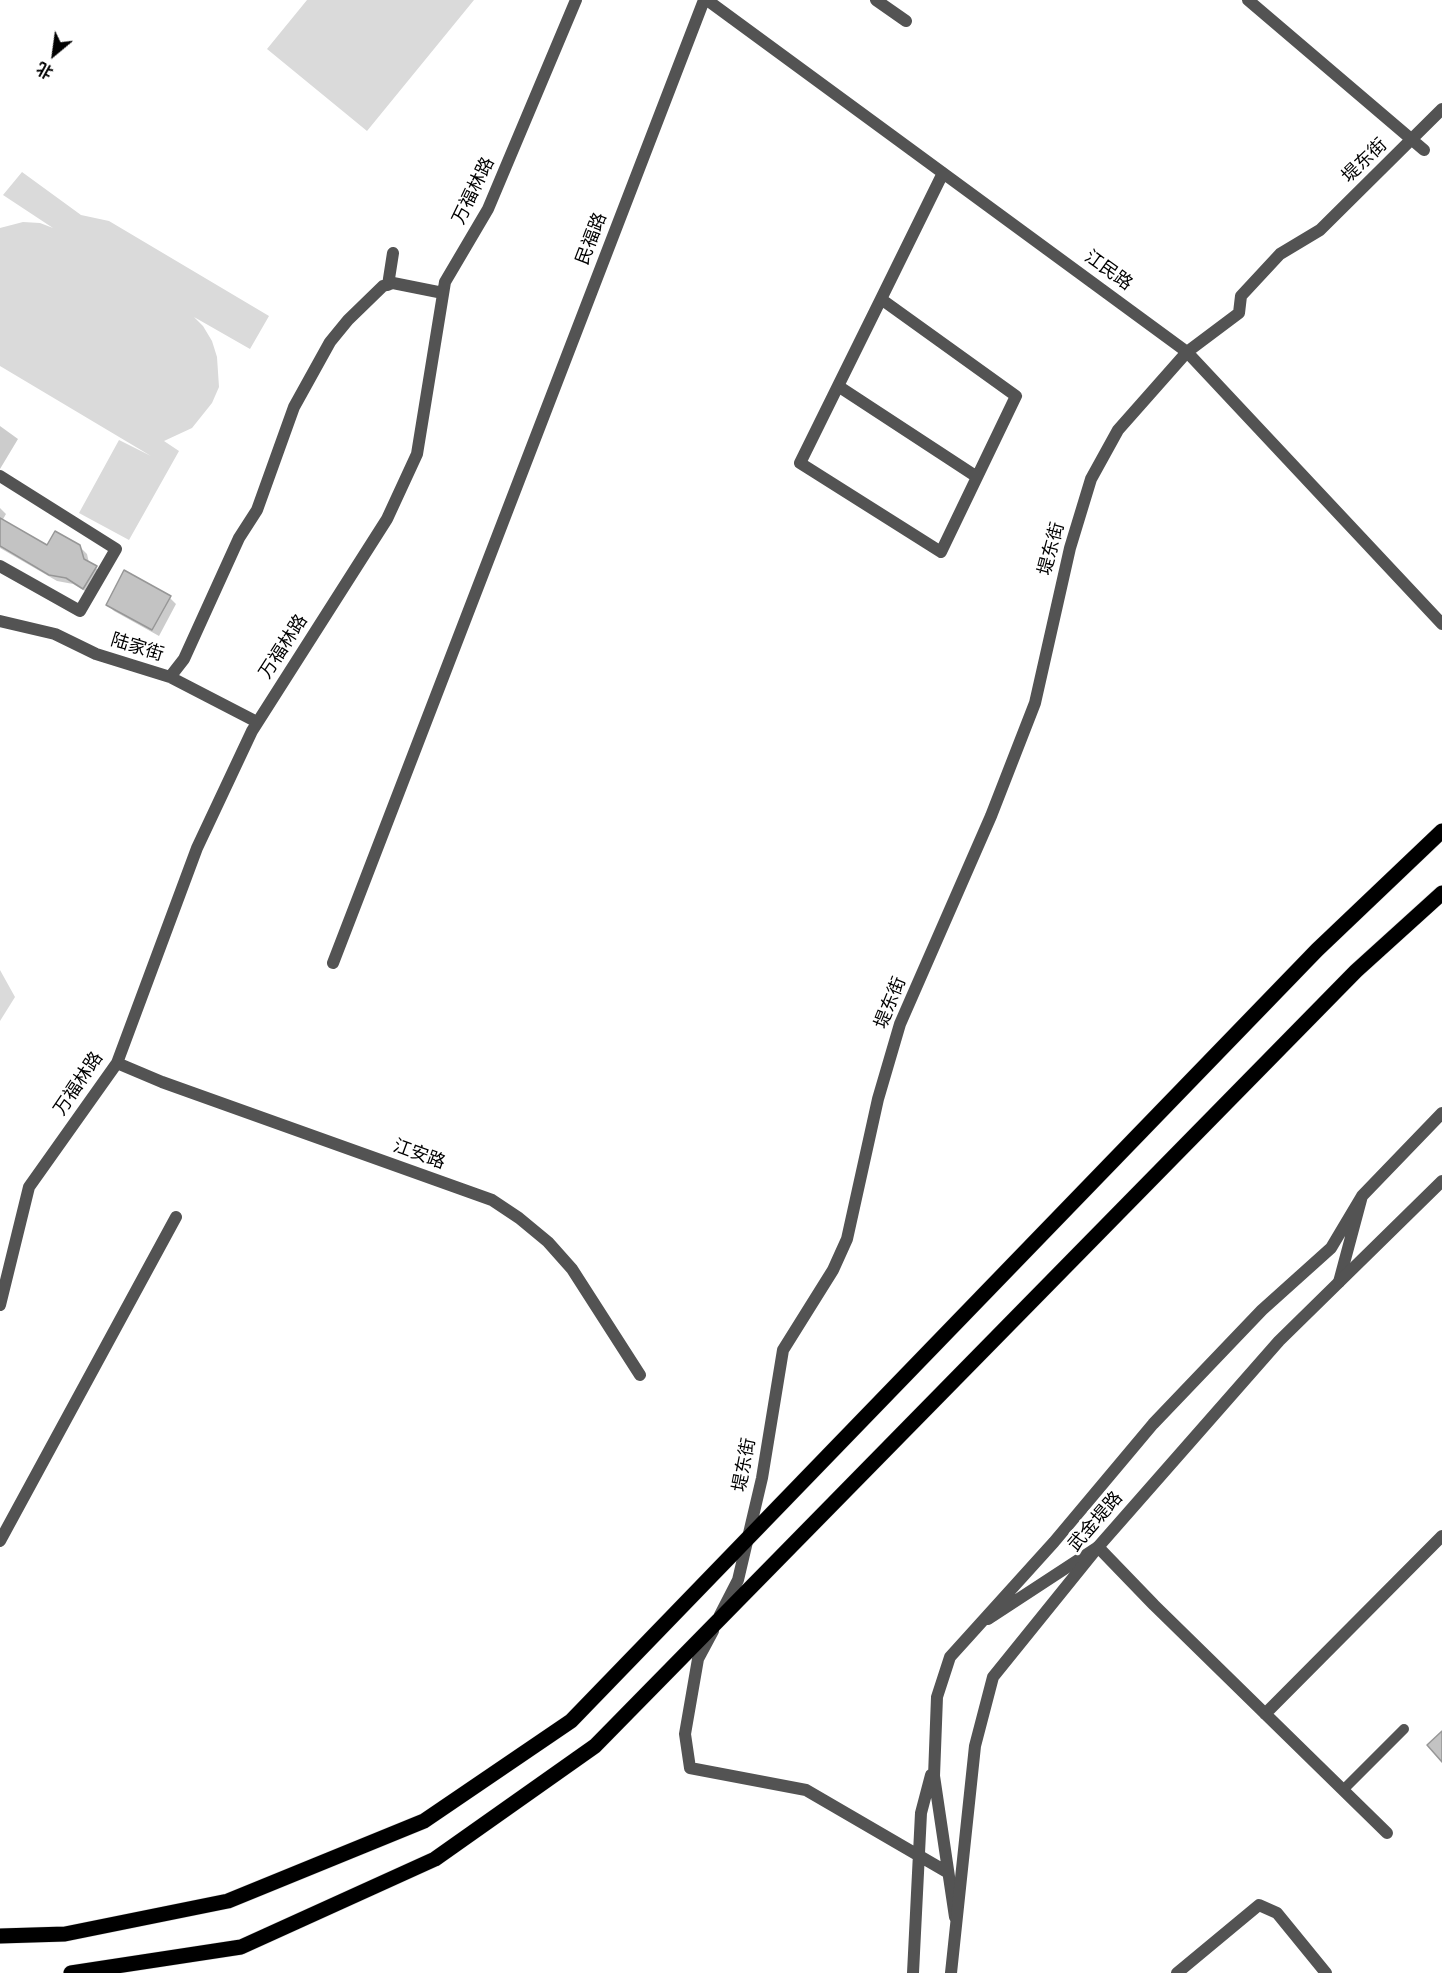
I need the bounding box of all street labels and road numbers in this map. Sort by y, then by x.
street label: 堤东街 [1338,134,1392,188]
street label: 万福林路 [449,154,499,228]
street label: 民福路 [572,210,612,268]
street label: 江民路 [1080,246,1136,296]
street label: 堤东街 [1035,520,1069,578]
street label: 万福林路 [255,611,313,683]
street label: 陆家街 [108,630,166,666]
street label: 堤东街 [871,974,911,1032]
street label: 万福林路 [50,1048,108,1120]
street label: 江安路 [390,1136,448,1174]
street label: 堤东街 [729,1436,761,1494]
street label: 武金堤路 [1064,1488,1128,1556]

